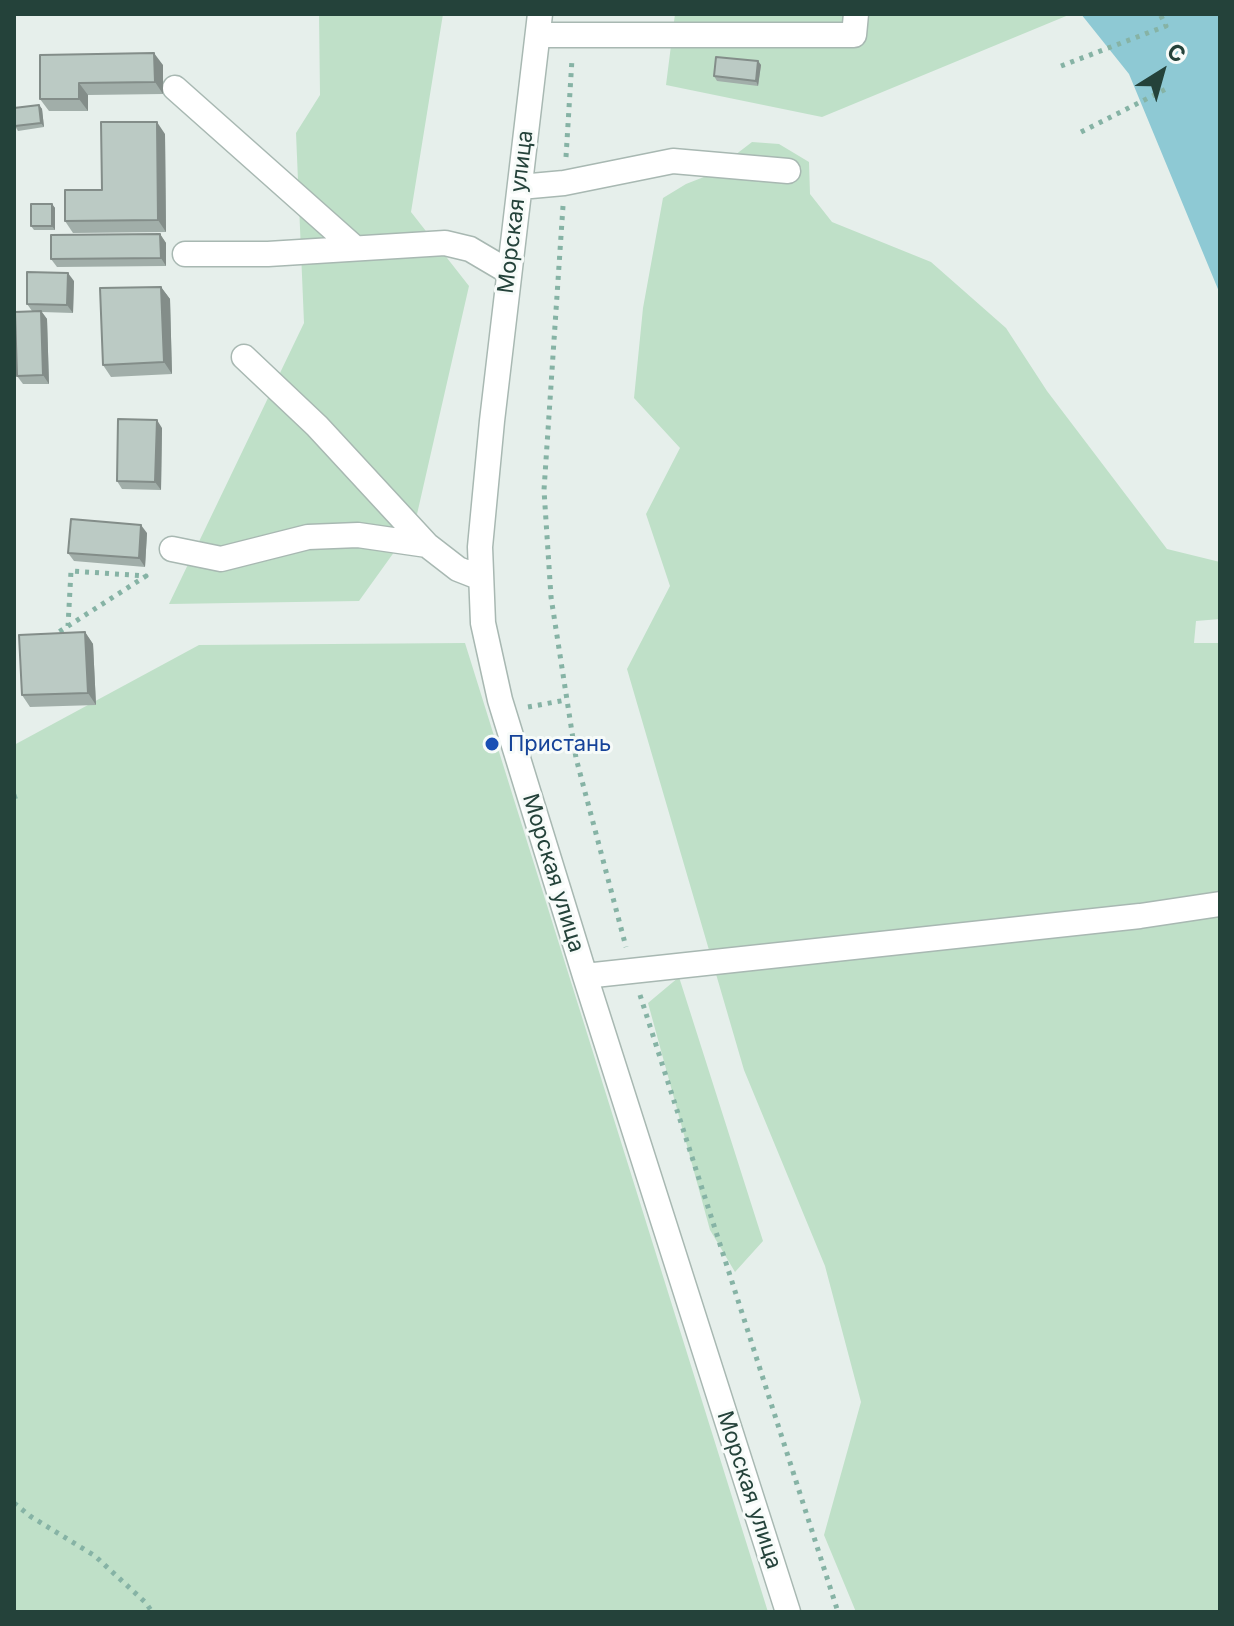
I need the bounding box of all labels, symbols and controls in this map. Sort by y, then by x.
north arrow [1122,32,1202,112]
text: С [1162,38,1191,68]
street label: Морская улица [493,129,539,295]
place label: Пристань [508,731,611,757]
marker: Пристань [483,735,501,753]
street label: Морская улица [516,791,590,955]
street label: Морская улица [711,1408,787,1572]

